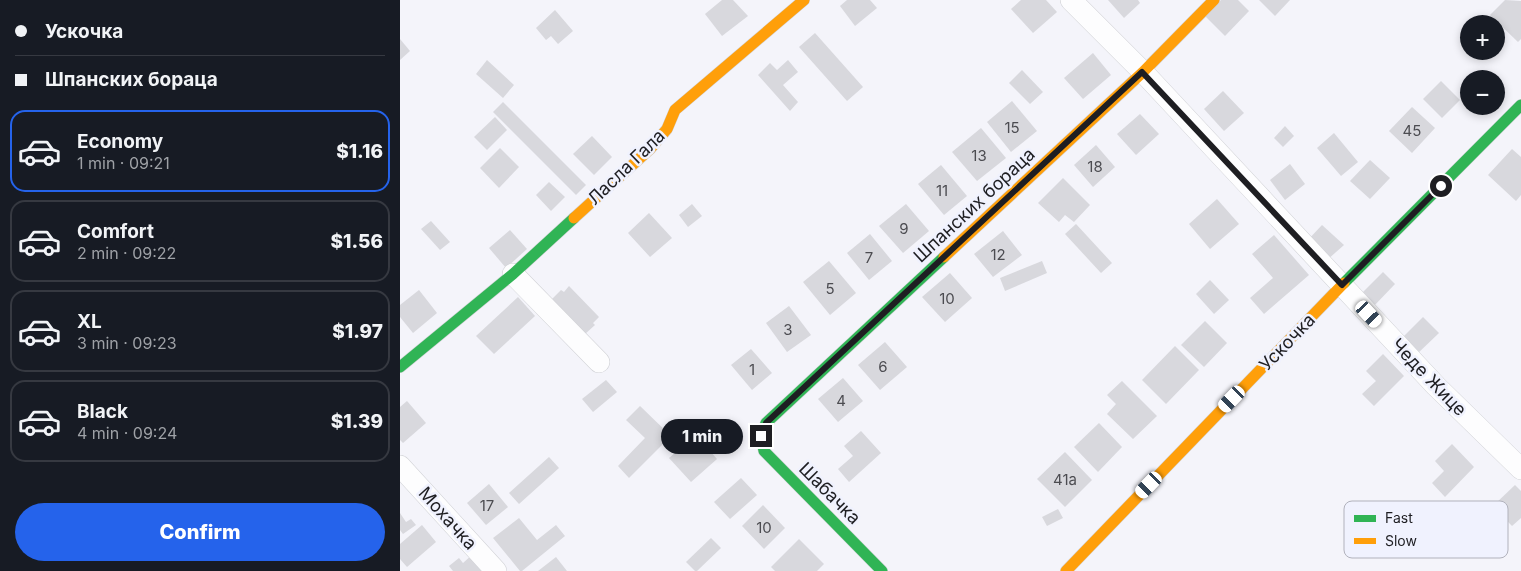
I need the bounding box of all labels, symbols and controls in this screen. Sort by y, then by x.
map controls [1460,15,1505,115]
button: + [1460,15,1505,60]
text: Ускочка [45,20,123,43]
text: Шпанских бораца [45,68,218,91]
button: − [1460,70,1505,115]
house number: 15 [1004,118,1020,137]
house number: 45 [1403,121,1421,140]
street label: Ласла Гала [583,125,669,209]
icon: car [17,129,62,174]
text: Economy [77,130,163,153]
text: $1.16 [336,140,383,163]
street label: Шпанских бораца [909,144,1039,266]
house number: 13 [971,146,987,165]
text: 1 min · 09:21 [77,153,170,173]
house number: 18 [1087,157,1103,176]
route start [1430,175,1452,197]
house number: 11 [936,181,948,200]
icon: car [17,219,62,264]
house number: 9 [899,219,909,238]
text: Comfort [77,220,154,243]
text: $1.56 [330,230,383,253]
text: 2 min · 09:22 [77,243,176,263]
house number: 12 [990,245,1006,264]
house number: 7 [865,248,873,267]
house number: 5 [825,279,835,298]
house number: 10 [939,289,955,308]
car [1353,298,1384,330]
icon: car [17,309,62,354]
street label: Ускочка [1255,309,1319,375]
text: XL [77,310,102,333]
text: $1.97 [332,320,383,343]
house number: 3 [783,320,793,339]
text: 3 min · 09:23 [77,333,177,353]
street label: Чеде Жице [1387,334,1471,420]
house number: 6 [878,357,888,376]
house number: 1 [749,360,755,379]
car [1216,383,1247,415]
house number: 4 [836,391,846,410]
icon: car [17,399,62,444]
text: Black [77,400,128,423]
text: $1.39 [331,410,383,433]
callout: 1 min [661,418,744,454]
text: 4 min · 09:24 [77,423,177,443]
route end [750,425,772,447]
text: 1 min [682,426,722,446]
street label: Шабачка [795,458,865,528]
car [1133,469,1164,501]
house number: 41a [1053,470,1077,489]
street label: Мохачка [414,482,482,554]
house number: 17 [480,496,494,515]
legend [1344,501,1508,558]
button: Confirm [15,503,385,561]
text: Fast [1385,509,1413,526]
house number: 10 [756,518,772,537]
text: Slow [1385,532,1417,549]

